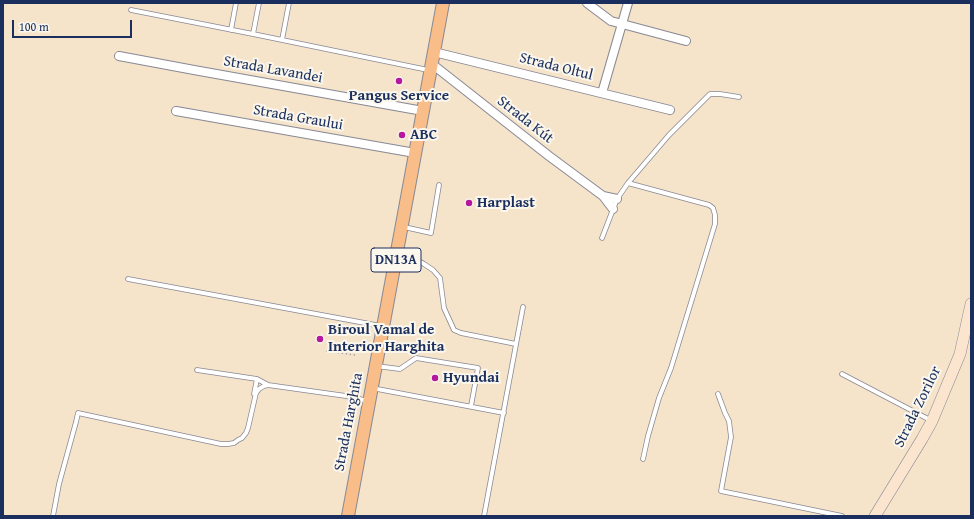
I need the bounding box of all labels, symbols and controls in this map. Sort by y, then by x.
scale bar [14,12,134,38]
text: 100 m [19,18,49,35]
street label: Strada Oltul [517,49,595,85]
street label: Strada Lavandei [222,52,324,88]
marker: Pangus Service [394,76,404,86]
place label: Pangus Service [349,87,449,105]
street label: Strada Kút [493,92,557,148]
street label: Strada Graului [252,101,344,135]
place label: ABC [410,126,437,144]
marker: ABC [397,130,407,140]
place label: Harplast [477,194,535,212]
marker: Harplast [464,198,474,208]
road number: DN13A [371,248,421,272]
place label: Biroul Vamal de Interior Harghita [328,321,444,356]
marker: Biroul Vamal de Interior Harghita [315,334,325,344]
street label: Strada Zorilor [891,363,945,451]
place label: Hyundai [443,369,499,387]
street label: Strada Harghita [331,371,367,473]
marker: Hyundai [430,373,440,383]

